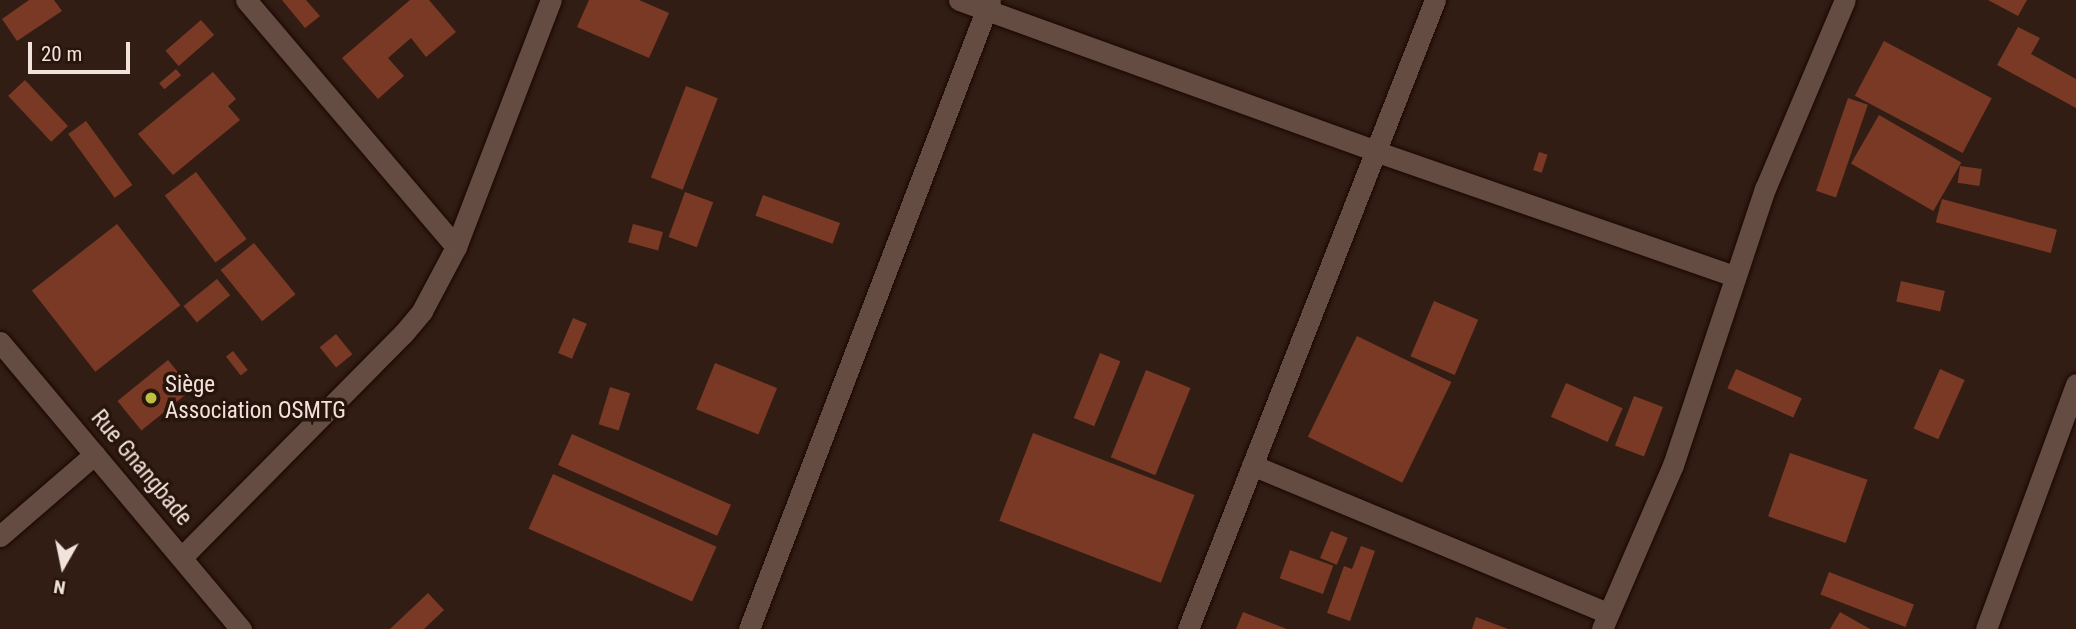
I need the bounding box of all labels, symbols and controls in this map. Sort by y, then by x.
scale bar [32,28,133,72]
text: 20 m [41,42,82,66]
place label: Siège Association OSMTG [165,371,346,425]
marker: Siège Association OSMTG [143,390,159,406]
street label: Rue Gnangbade [85,405,197,531]
north arrow [28,531,98,601]
text: N [52,575,67,600]

